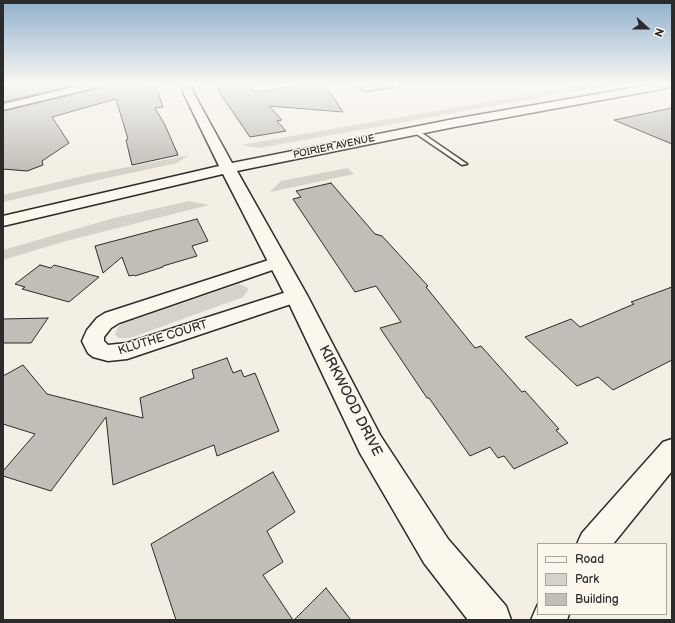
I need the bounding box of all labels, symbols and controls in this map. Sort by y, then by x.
north arrow [627,8,667,48]
text: N [651,26,666,39]
street label: POIRIER AVENUE [292,132,376,162]
street label: KLUTHE COURT [117,318,209,358]
street label: KIRKWOOD DRIVE [315,343,385,459]
legend [537,543,667,615]
text: Road [575,552,604,567]
text: Park [575,572,599,587]
text: Building [575,592,619,607]

